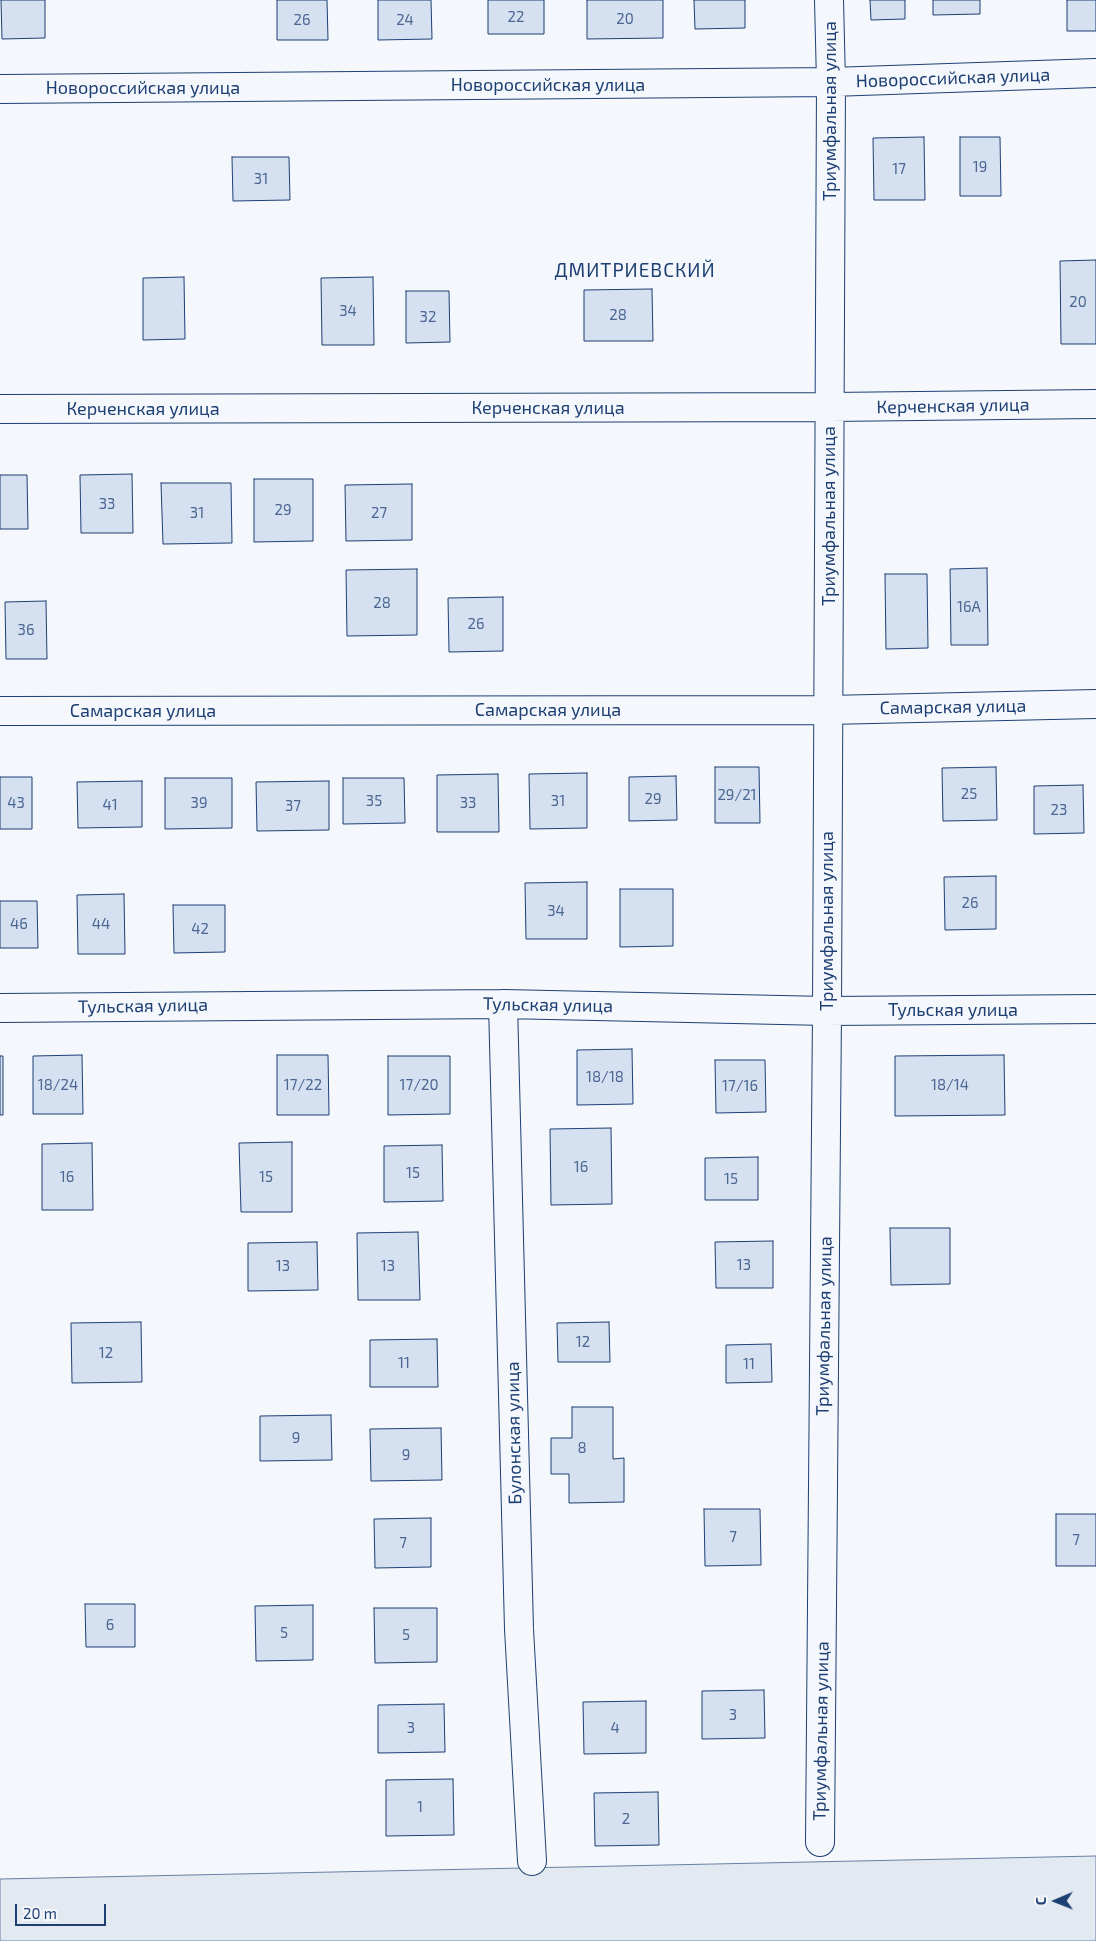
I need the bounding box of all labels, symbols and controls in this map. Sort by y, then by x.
house number: 22 [508,8,524,26]
house number: 20 [616,10,634,28]
house number: 26 [293,11,311,29]
house number: 24 [396,11,414,29]
street label: Триумфальная улица [819,21,841,201]
street label: Новороссийская улица [855,64,1051,92]
street label: Новороссийская улица [451,74,645,96]
street label: Новороссийская улица [46,77,240,99]
house number: 19 [973,158,987,176]
house number: 17 [892,160,906,178]
house number: 31 [254,170,268,188]
district label: ДМИТРИЕВСКИЙ [553,260,717,282]
house number: 20 [1069,293,1087,311]
house number: 34 [339,302,357,320]
house number: 28 [609,306,627,324]
house number: 32 [420,308,436,326]
street label: Керченская улица [876,394,1030,418]
street label: Керченская улица [471,397,625,419]
street label: Керченская улица [66,398,220,420]
street label: Триумфальная улица [818,426,840,606]
house number: 33 [99,495,115,513]
house number: 29 [274,501,292,519]
house number: 31 [190,504,204,522]
house number: 27 [371,504,387,522]
house number: 28 [373,594,391,612]
house number: 16А [957,598,981,616]
house number: 26 [467,615,485,633]
house number: 36 [18,621,34,639]
street label: Самарская улица [880,695,1026,719]
street label: Самарская улица [475,699,621,721]
street label: Самарская улица [70,700,216,722]
house number: 25 [961,785,977,803]
house number: 29/21 [717,786,757,804]
house number: 29 [644,790,662,808]
house number: 35 [366,792,382,810]
house number: 31 [551,792,565,810]
house number: 43 [7,794,25,812]
house number: 39 [191,794,207,812]
house number: 33 [460,794,476,812]
house number: 41 [102,796,118,814]
house number: 37 [285,797,301,815]
house number: 23 [1051,801,1067,819]
street label: Триумфальная улица [816,831,838,1011]
house number: 26 [961,894,979,912]
house number: 34 [547,902,565,920]
house number: 46 [10,915,28,933]
house number: 44 [92,915,110,933]
house number: 42 [191,920,209,938]
street label: Тульская улица [483,993,613,1017]
street label: Тульская улица [78,994,208,1018]
street label: Тульская улица [888,999,1018,1021]
house number: 18/18 [586,1068,624,1086]
house number: 18/24 [38,1076,78,1094]
house number: 17/22 [284,1076,322,1094]
house number: 17/20 [400,1076,438,1094]
house number: 18/14 [931,1076,969,1094]
house number: 17/16 [722,1077,758,1095]
house number: 16 [574,1158,588,1176]
house number: 15 [406,1164,420,1182]
house number: 16 [60,1168,74,1186]
house number: 15 [259,1168,273,1186]
house number: 15 [724,1170,738,1188]
street label: Триумфальная улица [812,1236,836,1416]
house number: 13 [737,1256,751,1274]
house number: 13 [276,1257,290,1275]
house number: 13 [381,1257,395,1275]
house number: 12 [576,1333,590,1351]
house number: 12 [99,1344,113,1362]
house number: 11 [398,1354,410,1372]
house number: 11 [743,1355,755,1373]
street label: Булонская улица [502,1361,526,1505]
house number: 9 [292,1429,300,1447]
house number: 8 [577,1439,587,1457]
house number: 9 [402,1446,410,1464]
house number: 7 [729,1528,737,1546]
house number: 7 [1072,1531,1080,1549]
house number: 7 [399,1534,407,1552]
house number: 6 [106,1616,114,1634]
house number: 5 [280,1624,288,1642]
house number: 5 [402,1626,410,1644]
street label: Триумфальная улица [809,1641,833,1821]
house number: 3 [729,1706,737,1724]
house number: 3 [407,1719,415,1737]
house number: 4 [610,1719,620,1737]
house number: 1 [417,1798,423,1816]
house number: 2 [622,1810,630,1828]
north arrow [1031,1876,1081,1926]
scale bar [18,1894,109,1926]
text: С [1032,1897,1049,1906]
text: 20 m [23,1904,57,1922]

